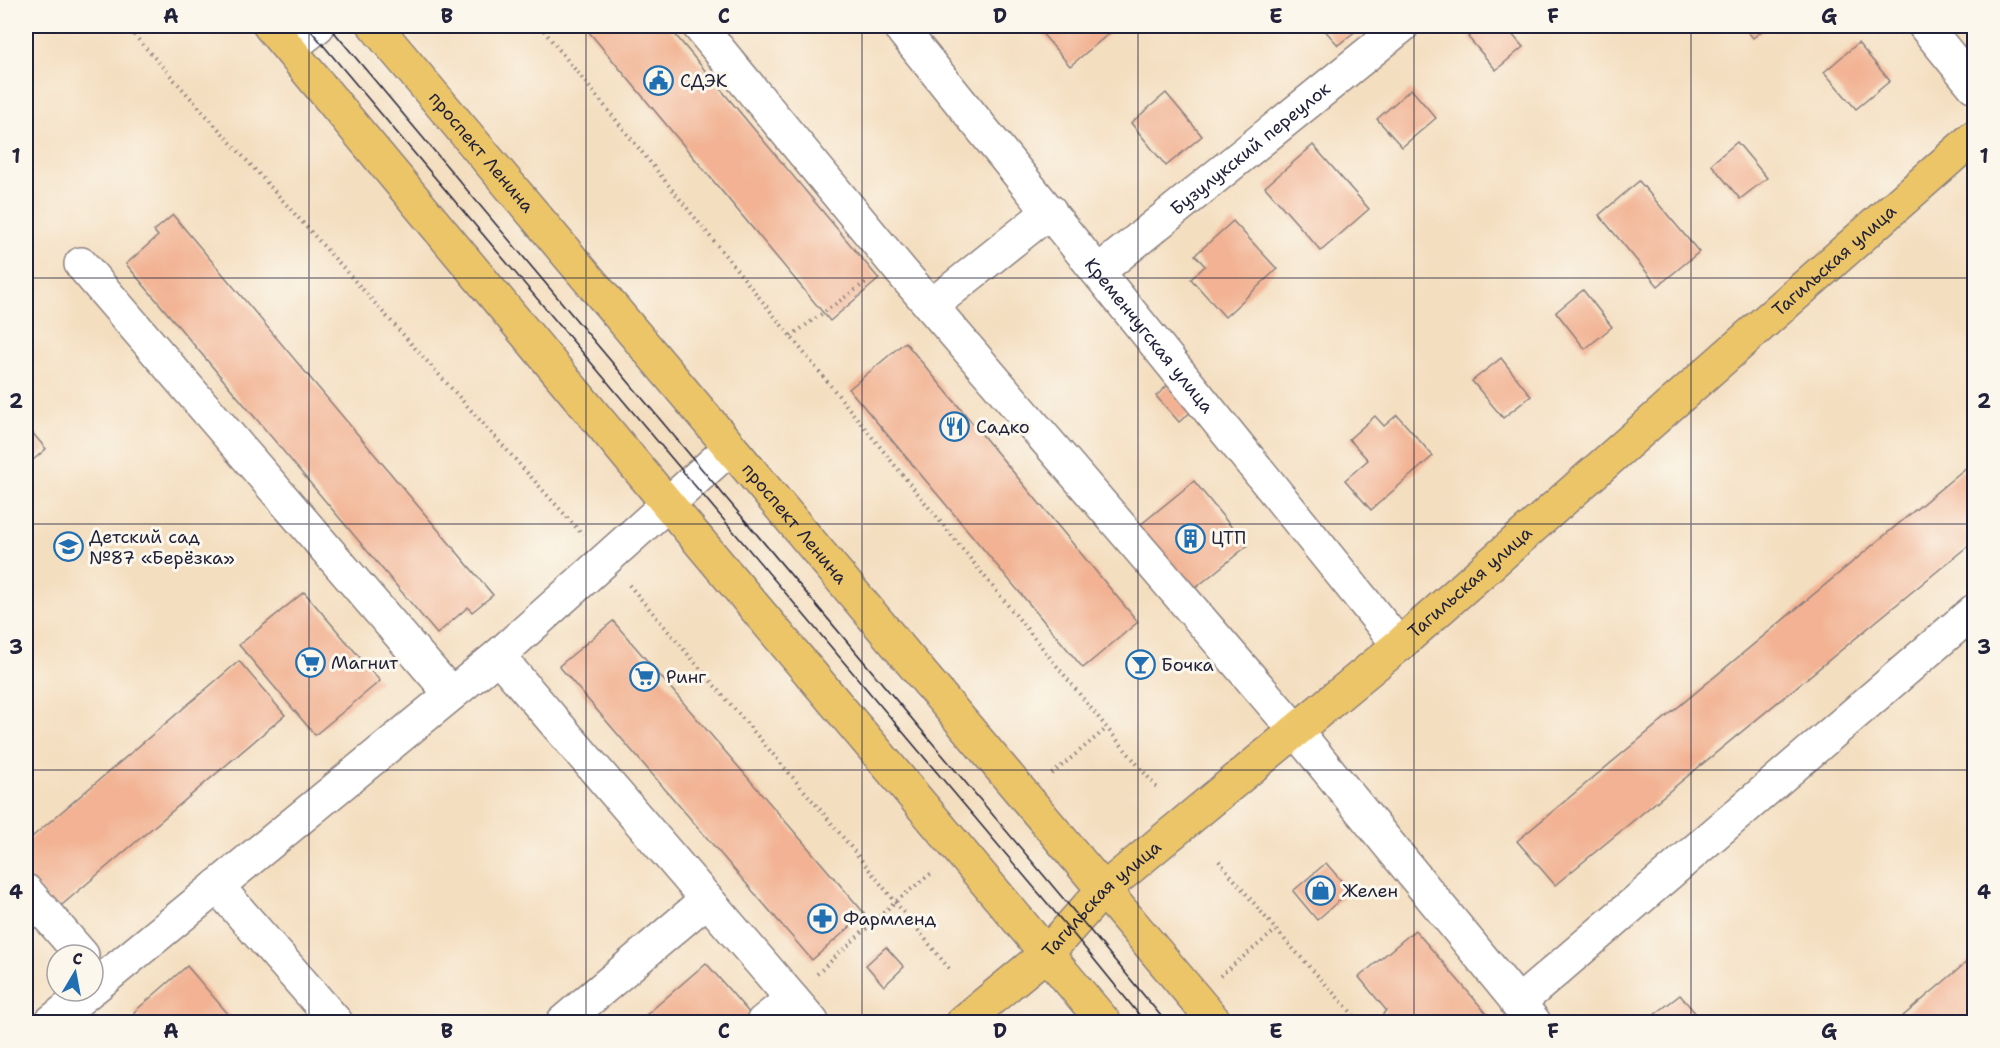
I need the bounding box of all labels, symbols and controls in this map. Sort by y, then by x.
text: A [163,3,179,29]
text: B [441,3,453,29]
text: C [718,3,730,29]
text: D [993,3,1007,29]
text: E [1269,3,1283,29]
text: F [1547,3,1559,29]
text: G [1821,3,1837,29]
public building icon: СДЭК [643,65,675,97]
place label: СДЭК [680,69,728,93]
street label: Бузулукский переулок [1165,76,1336,221]
street label: проспект Ленина [423,87,539,218]
text: 1 [11,143,21,169]
text: 1 [1979,143,1989,169]
street label: Тагильская улица [1767,199,1901,322]
street label: Кременчугская улица [1079,253,1219,418]
text: 2 [9,388,23,414]
text: 2 [1977,388,1991,414]
restaurant icon: Садко [939,411,971,443]
place label: Садко [976,415,1030,439]
street label: проспект Ленина [737,458,853,589]
street label: Тагильская улица [1403,521,1537,644]
building icon: ЦТП [1174,522,1206,554]
place label: Детский сад №87 «Берёзка» [89,525,235,570]
place label: ЦТП [1211,526,1246,550]
school or university icon: Детский сад №87 «Берёзка» [52,531,84,563]
text: 3 [9,634,23,660]
text: 3 [1977,634,1991,660]
supermarket icon: Магнит [294,647,326,679]
bar icon: Бочка [1124,649,1156,681]
place label: Магнит [331,651,399,675]
place label: Бочка [1161,653,1214,677]
supermarket icon: Ринг [629,661,661,693]
place label: Ринг [666,665,706,689]
street label: Тагильская улица [1037,835,1166,962]
shop icon: Желен [1305,875,1337,907]
text: 4 [9,879,23,905]
place label: Желен [1342,879,1398,903]
text: 4 [1977,879,1991,905]
pharmacy icon: Фармленд [806,903,838,935]
place label: Фармленд [843,907,937,931]
north arrow [45,943,105,1003]
text: С [71,948,84,970]
text: A [163,1018,179,1044]
text: B [441,1018,453,1044]
text: C [718,1018,730,1044]
text: D [993,1018,1007,1044]
text: E [1269,1018,1283,1044]
text: F [1547,1018,1559,1044]
text: G [1821,1018,1837,1044]

